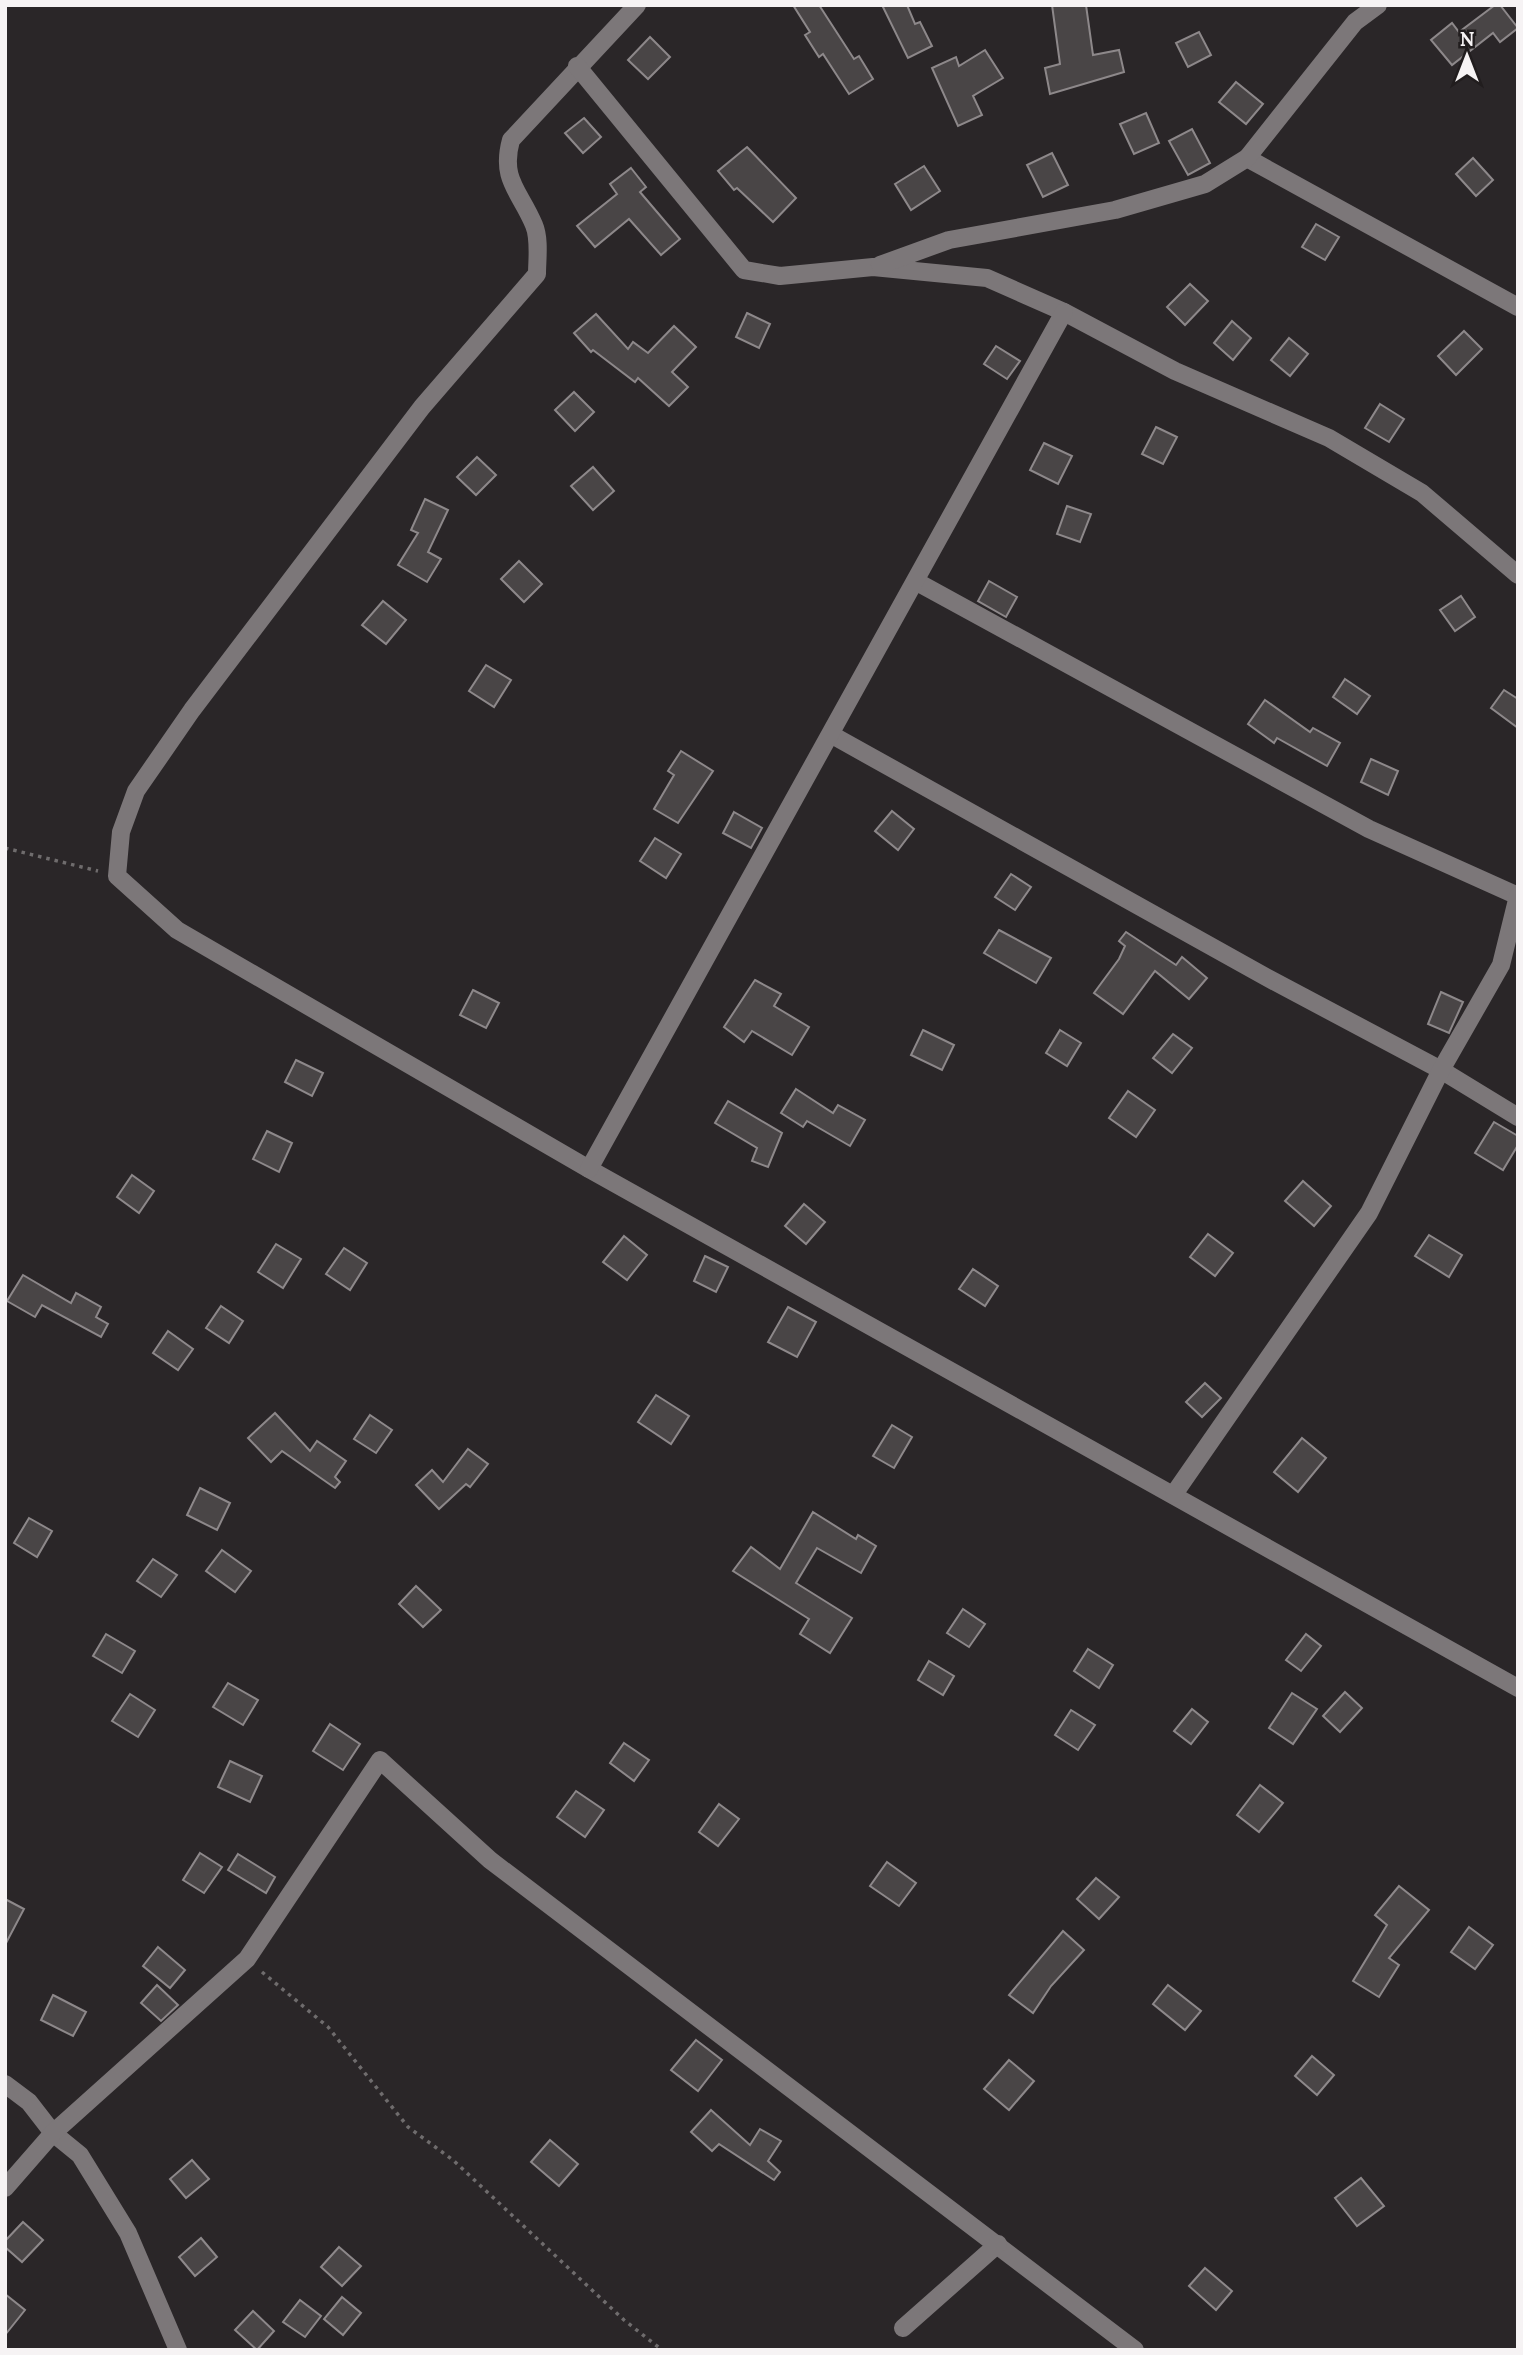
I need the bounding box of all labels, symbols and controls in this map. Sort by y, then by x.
north arrow [1432,21,1502,91]
text: N [1460,27,1475,51]

